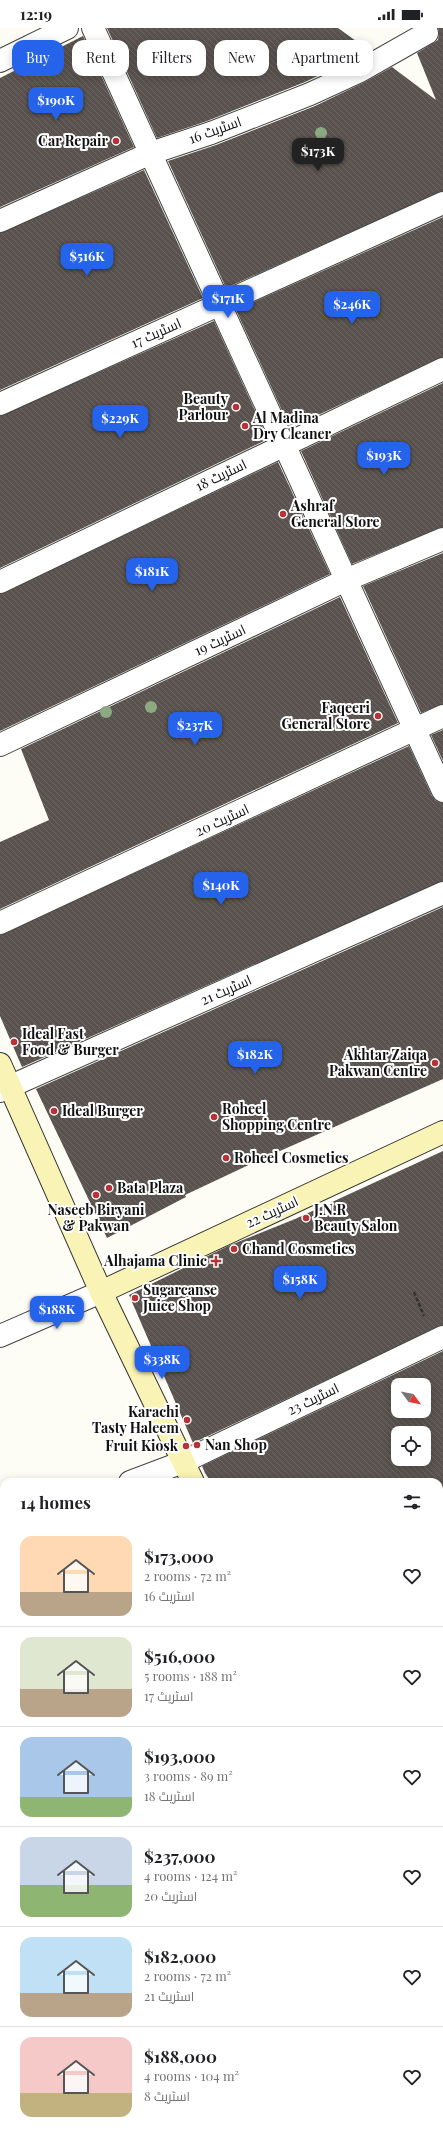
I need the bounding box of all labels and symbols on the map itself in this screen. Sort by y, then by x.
pin: $190K [28,87,84,121]
street label: اسٹریٹ 16 [186,111,244,148]
place label: Car Repair [38,131,108,150]
marker: Car Repair [111,136,121,146]
pin: $173K [290,138,346,172]
pin: $516K [59,243,115,277]
pin: $171K [200,285,256,319]
pin: $246K [324,291,380,325]
street label: اسٹریٹ 17 [128,313,184,352]
place label: Beauty Parlour [179,389,229,424]
marker: Beauty Parlour [231,402,241,412]
pin: $229K [92,405,148,439]
place label: Al Madina Dry Cleaner [252,408,331,443]
marker: Al Madina Dry Cleaner [240,421,250,431]
pin: $193K [356,442,412,476]
street label: اسٹریٹ 18 [192,454,250,495]
place label: Ashraf General Store [290,496,380,531]
marker: Ashraf General Store [278,509,288,519]
pin: $181K [124,558,180,592]
street label: اسٹریٹ 19 [191,619,249,660]
place label: Faqeeri General Store [281,698,371,733]
marker: Faqeeri General Store [373,711,383,721]
pin: $237K [167,712,223,746]
street label: اسٹریٹ 20 [192,799,252,840]
pin: $140K [193,872,249,906]
street label: اسٹریٹ 21 [197,970,254,1009]
place label: Ideal Fast Food & Burger [22,1024,119,1059]
marker: Ideal Fast Food & Burger [9,1037,19,1047]
pin: $182K [227,1041,283,1075]
place label: Akhtar Zaiqa Pakwan Centre [329,1045,428,1080]
marker: Akhtar Zaiqa Pakwan Centre [430,1058,440,1068]
place label: Roheel Shopping Centre [222,1099,331,1134]
place label: Ideal Burger [62,1101,143,1120]
marker: Ideal Burger [49,1106,59,1116]
marker: Roheel Shopping Centre [209,1112,219,1122]
place label: Roheel Cosmetics [234,1148,348,1167]
marker: Roheel Cosmetics [221,1153,231,1163]
place label: Bata Plaza [117,1178,184,1197]
marker: Bata Plaza [104,1183,114,1193]
marker: Naseeb Biryani & Pakwan [91,1190,101,1200]
street label: اسٹریٹ 22 [243,1191,301,1232]
place label: Naseeb Biryani & Pakwan [48,1200,145,1235]
place label: J.N.R Beauty Salon [313,1200,398,1235]
marker: J.N.R Beauty Salon [301,1213,311,1223]
place label: Chand Cosmetics [242,1239,355,1258]
marker: Chand Cosmetics [229,1244,239,1254]
place label: Alhajama Clinic [103,1251,207,1270]
marker: Alhajama Clinic [210,1255,222,1267]
pin: $158K [272,1266,328,1300]
place label: Sugarcanse Juice Shop [142,1280,217,1315]
marker: Sugarcanse Juice Shop [130,1293,140,1303]
pin: $188K [29,1296,85,1330]
pin: $338K [134,1346,190,1380]
street label: اسٹریٹ 23 [284,1378,342,1419]
north arrow [391,1378,431,1418]
place label: Karachi Tasty Haleem [92,1402,180,1437]
marker: Karachi Tasty Haleem [182,1415,192,1425]
place label: Nan Shop [205,1435,267,1454]
place label: Fruit Kiosk [105,1436,179,1455]
marker: Nan Shop [192,1440,202,1450]
marker: Fruit Kiosk [181,1441,191,1451]

